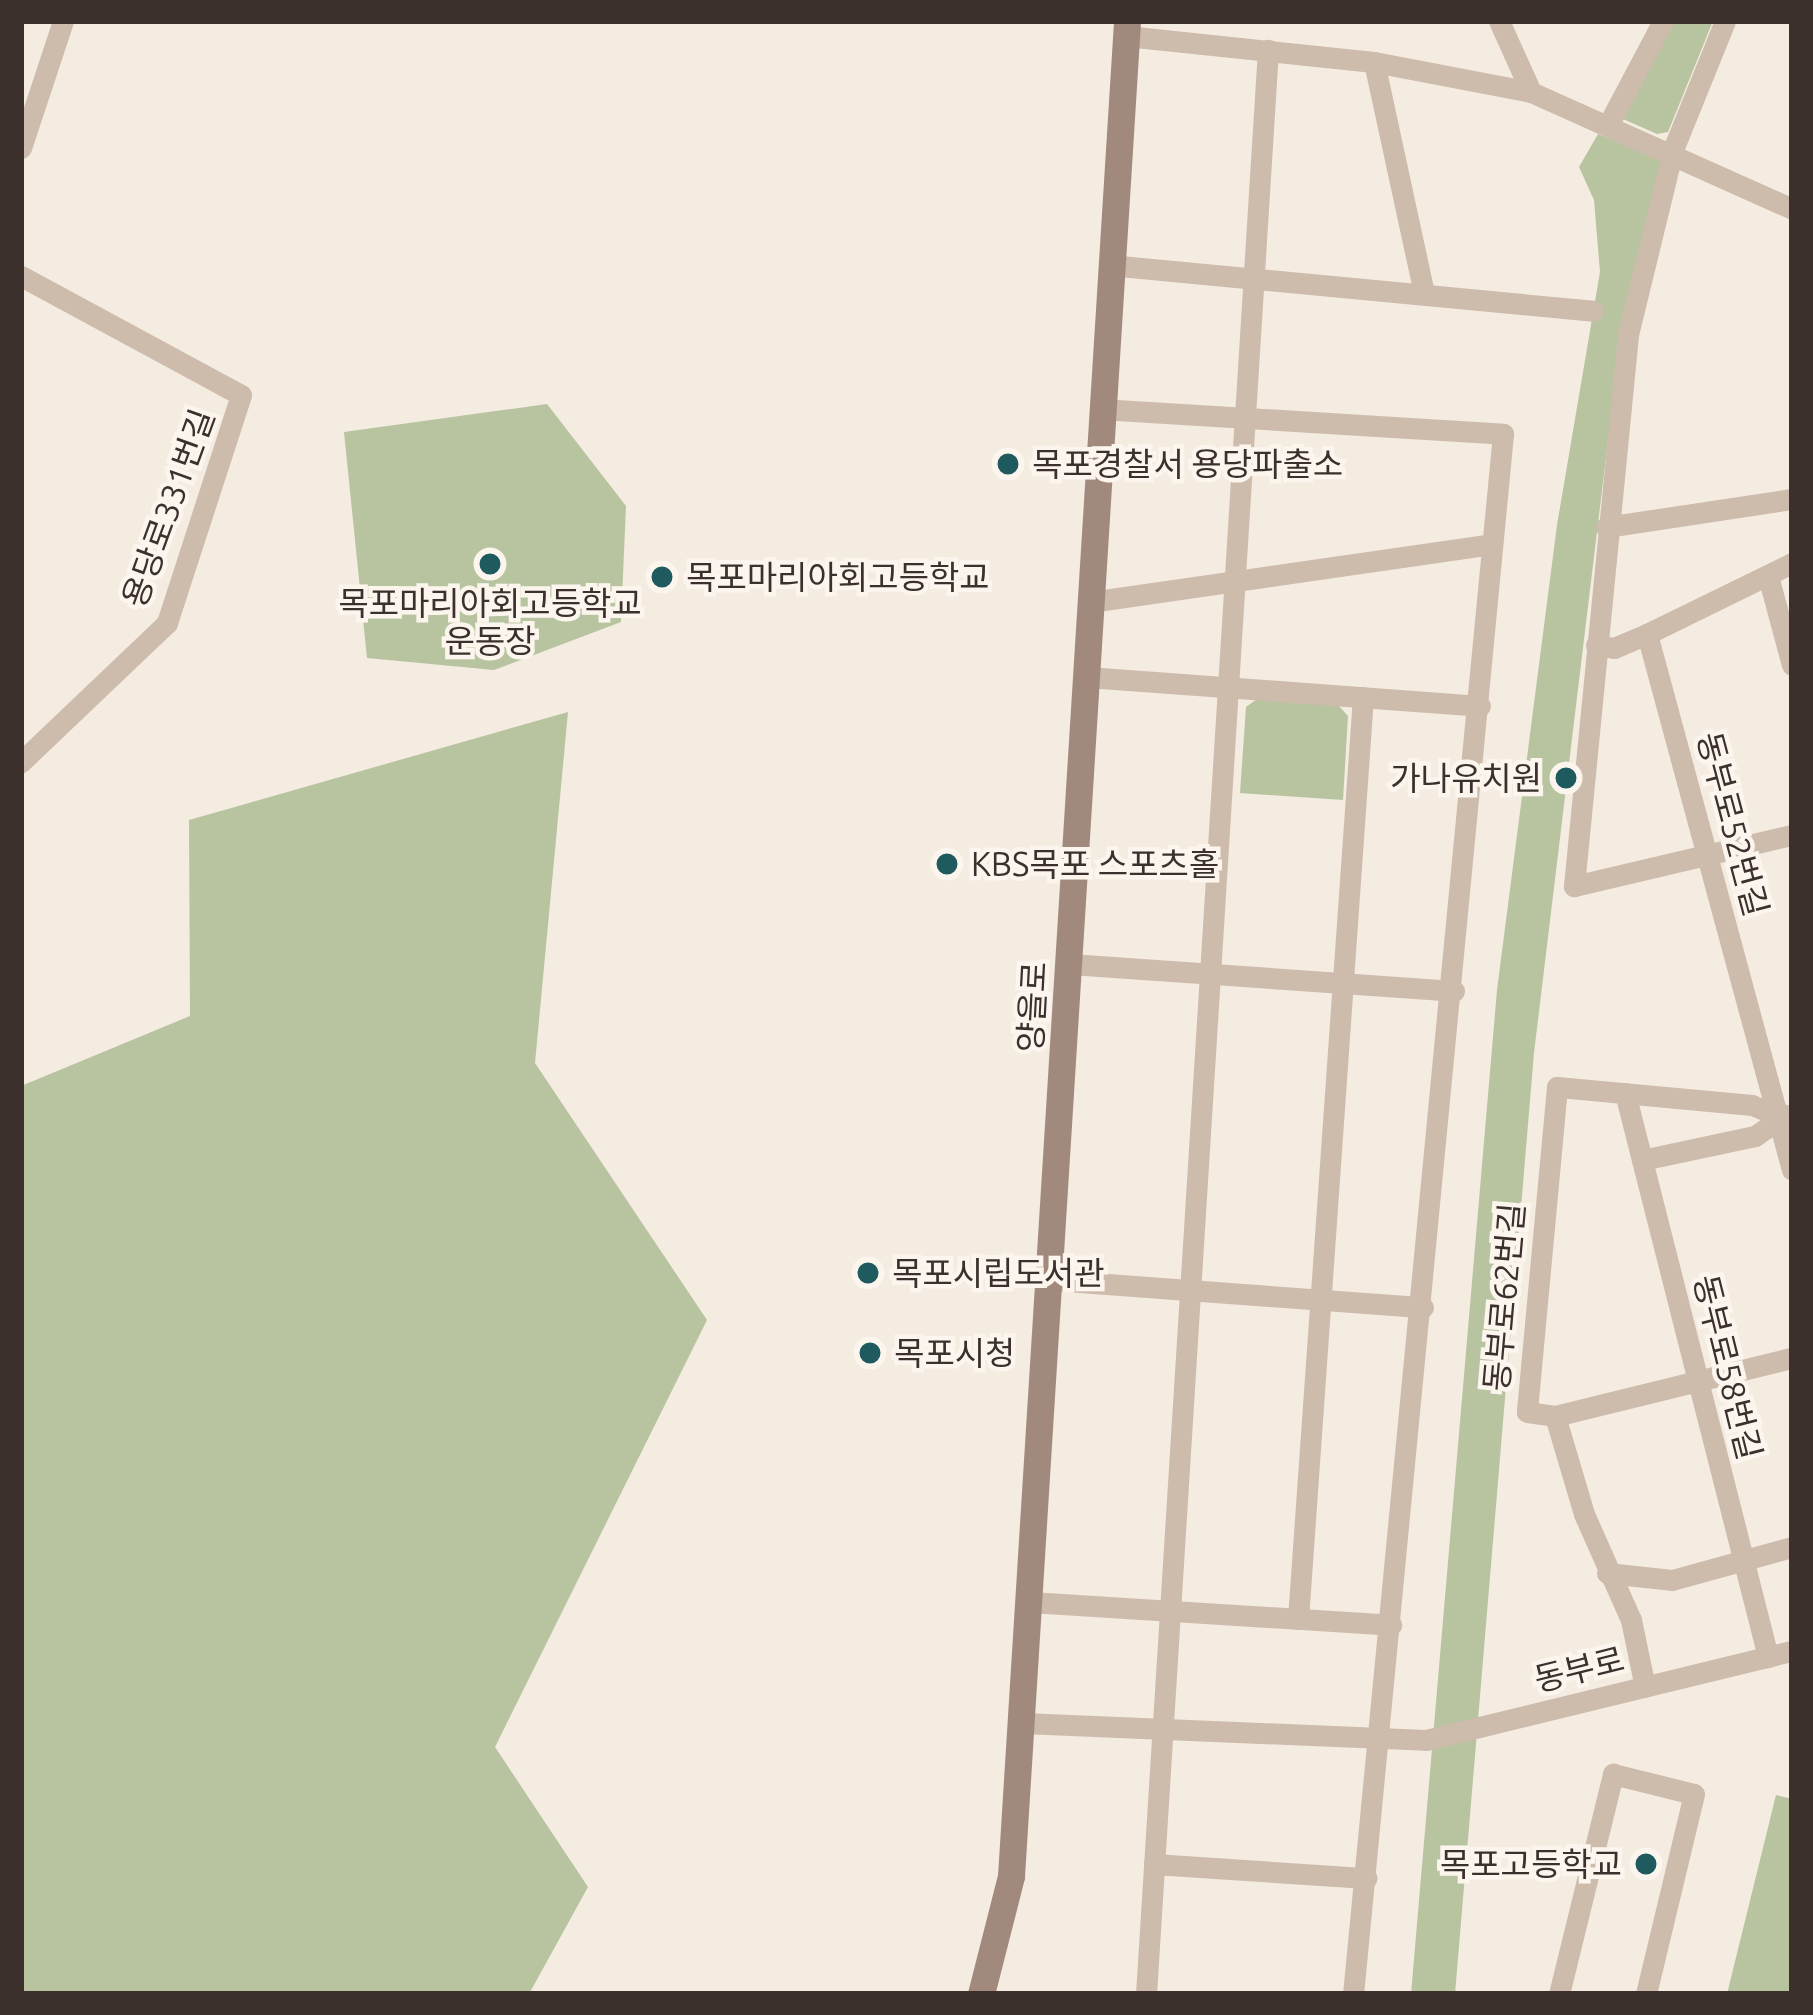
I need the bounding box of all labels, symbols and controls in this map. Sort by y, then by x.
street label: 용당로331번길 [114,404,222,612]
place label: 목포경찰서 용당파출소 [1032,444,1343,484]
marker: 목포경찰서 용당파출소 [995,451,1021,477]
marker: 목포마리아회고등학교 운동장 [477,551,503,577]
place label: 목포마리아회고등학교 [686,557,990,597]
marker: 목포마리아회고등학교 [649,564,675,590]
place label: 목포마리아회고등학교 운동장 [338,583,642,661]
street label: 동부로52번길 [1689,728,1777,920]
place label: 가나유치원 [1390,758,1542,798]
marker: 가나유치원 [1553,765,1579,791]
place label: KBS목포 스포츠홀 [971,844,1219,884]
marker: KBS목포 스포츠홀 [934,851,960,877]
street label: 양을로 [1010,960,1054,1054]
street label: 동부로62번길 [1476,1201,1532,1393]
place label: 목포시립도서관 [892,1253,1105,1293]
marker: 목포시립도서관 [855,1260,881,1286]
street label: 동부로58번길 [1686,1271,1770,1463]
place label: 목포시청 [894,1333,1015,1373]
marker: 목포시청 [857,1340,883,1366]
street label: 동부로 [1530,1639,1628,1699]
place label: 목포고등학교 [1440,1844,1622,1884]
marker: 목포고등학교 [1633,1851,1659,1877]

